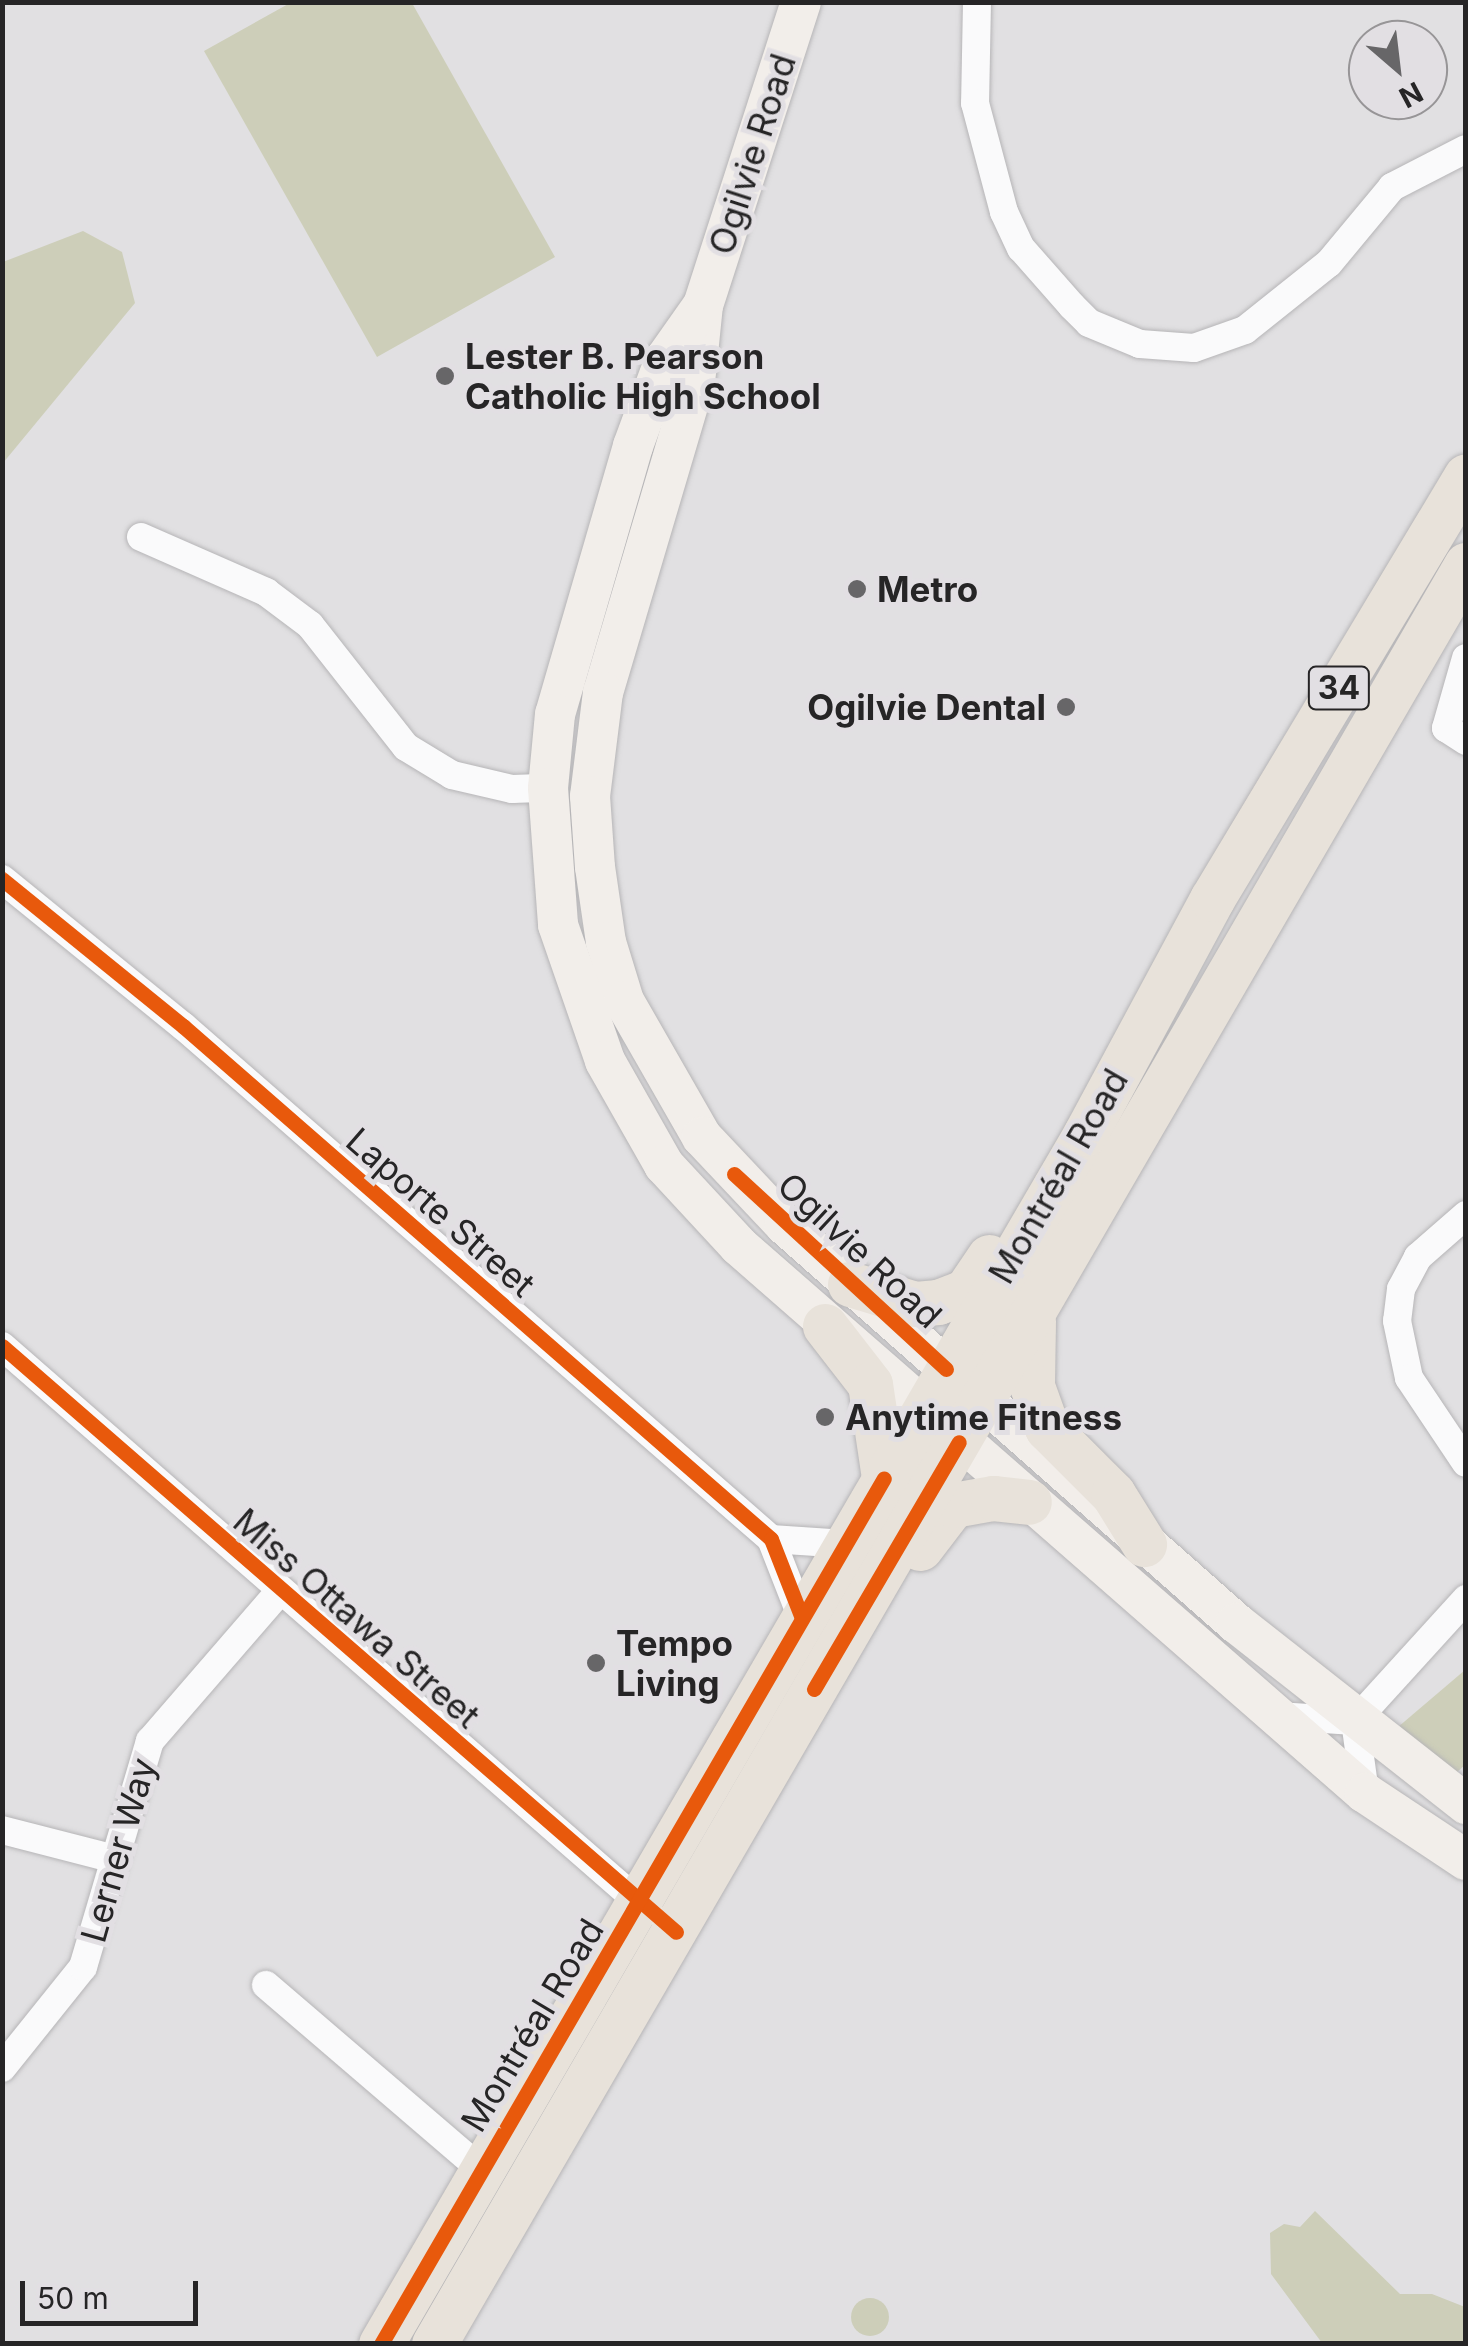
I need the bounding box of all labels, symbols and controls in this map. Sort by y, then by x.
north arrow [1348,20,1448,120]
street label: Ogilvie Road [700,49,804,259]
text: N [1394,75,1429,115]
place label: Lester B. Pearson Catholic High School [465,335,821,417]
marker: Lester B. Pearson Catholic High School [434,365,456,387]
place label: Metro [877,568,978,610]
marker: Metro [846,578,868,600]
road number: 34 [1306,661,1372,715]
place label: Ogilvie Dental [807,686,1046,728]
marker: Ogilvie Dental [1055,696,1077,718]
street label: Montréal Road [980,1061,1136,1291]
street label: Laporte Street [338,1119,544,1305]
street label: Ogilvie Road [770,1164,950,1336]
place label: Anytime Fitness [845,1396,1122,1438]
marker: Anytime Fitness [814,1406,836,1428]
street label: Miss Ottawa Street [225,1500,489,1736]
place label: Tempo Living [616,1622,733,1704]
marker: Tempo Living [585,1652,607,1674]
street label: Lerner Way [72,1753,164,1947]
street label: Montréal Road [452,1911,612,2139]
scale bar [25,2261,202,2323]
text: 50 m [37,2280,109,2316]

